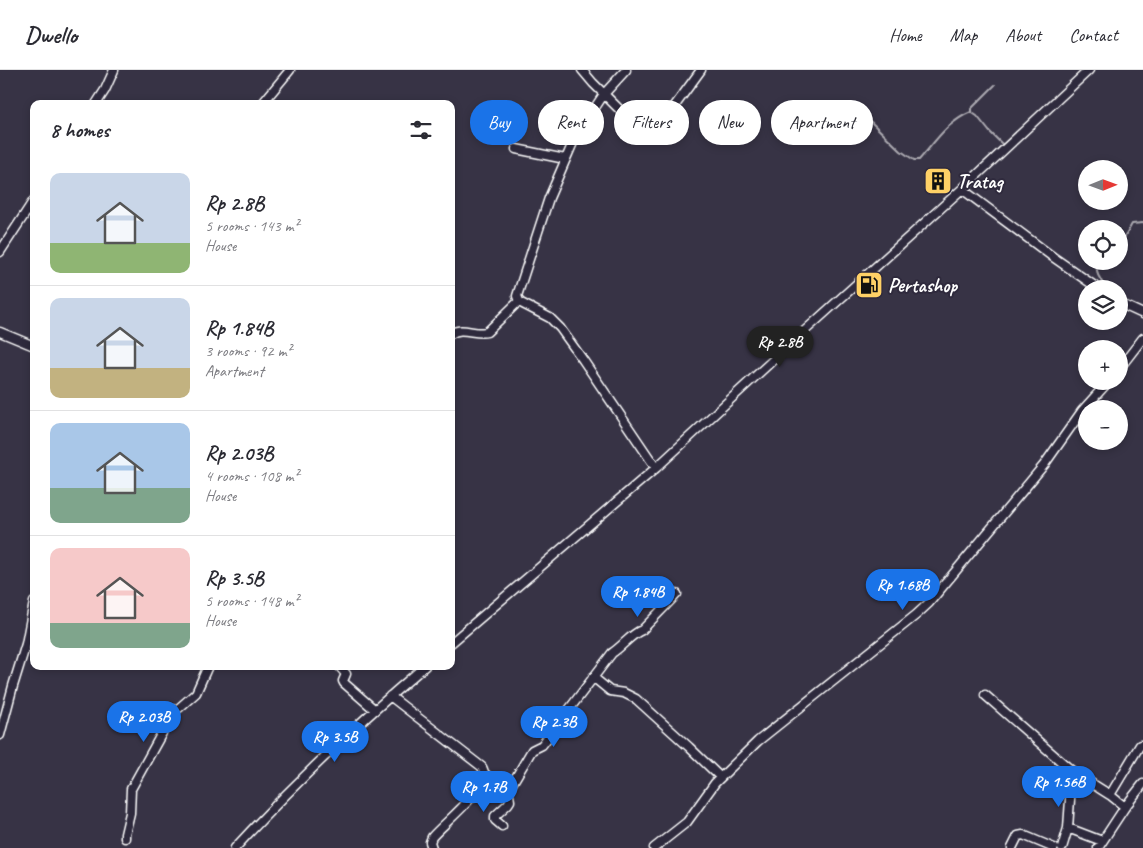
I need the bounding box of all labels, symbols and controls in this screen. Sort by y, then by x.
text: Dwello [25,20,77,50]
text: Home [889,24,922,46]
text: Map [950,24,977,46]
text: About [1005,24,1041,46]
text: Contact [1069,24,1118,46]
chip: Buy [470,100,528,145]
chip: Rent [538,100,604,145]
chip: Filters [614,100,689,145]
chip: New [699,100,761,145]
chip: Apartment [771,100,873,145]
icon: filters [407,116,435,144]
text: 8 homes [50,117,109,143]
north arrow [1078,160,1128,210]
map controls [1078,160,1128,450]
building icon: Tratag [923,166,953,196]
place label: Tratag [957,169,1004,194]
text: Rp 2.8B [205,190,264,216]
icon: home [90,193,150,253]
text: 5 rooms · 143 m² [205,216,299,236]
button: locate [1078,220,1128,270]
text: House [205,236,236,256]
fuel station icon: Pertashop [854,270,884,300]
place label: Pertashop [888,273,958,298]
button: layers [1078,280,1128,330]
text: Rp 1.84B [205,315,273,341]
icon: home [90,318,150,378]
pin: Rp 2.8B [734,326,826,368]
text: Rp 2.8B [758,332,802,352]
button: + [1078,340,1128,390]
text: 3 rooms · 92 m² [205,341,291,361]
text: Apartment [205,361,264,381]
button: − [1078,400,1128,450]
text: Rp 2.03B [205,440,273,466]
icon: home [90,443,150,503]
text: 4 rooms · 108 m² [205,466,299,486]
text: House [205,486,236,506]
text: Rp 3.5B [205,565,264,591]
icon: home [90,568,150,628]
pin: Rp 1.68B [851,568,955,611]
text: Rp 1.68B [877,575,929,595]
pin: Rp 1.84B [586,576,690,618]
text: Rp 1.84B [612,582,664,602]
text: 5 rooms · 148 m² [205,591,299,611]
text: House [205,611,236,631]
pin: Rp 2.03B [92,700,196,743]
pin: Rp 2.3B [508,706,600,748]
text: Rp 2.03B [118,707,170,727]
text: Rp 2.3B [532,712,576,732]
pin: Rp 3.5B [289,720,381,763]
text: Rp 3.5B [313,727,357,747]
pin: Rp 1.56B [1007,766,1111,808]
pin: Rp 1.7B [438,770,530,813]
text: Rp 1.56B [1033,772,1085,792]
text: Rp 1.7B [462,777,506,797]

